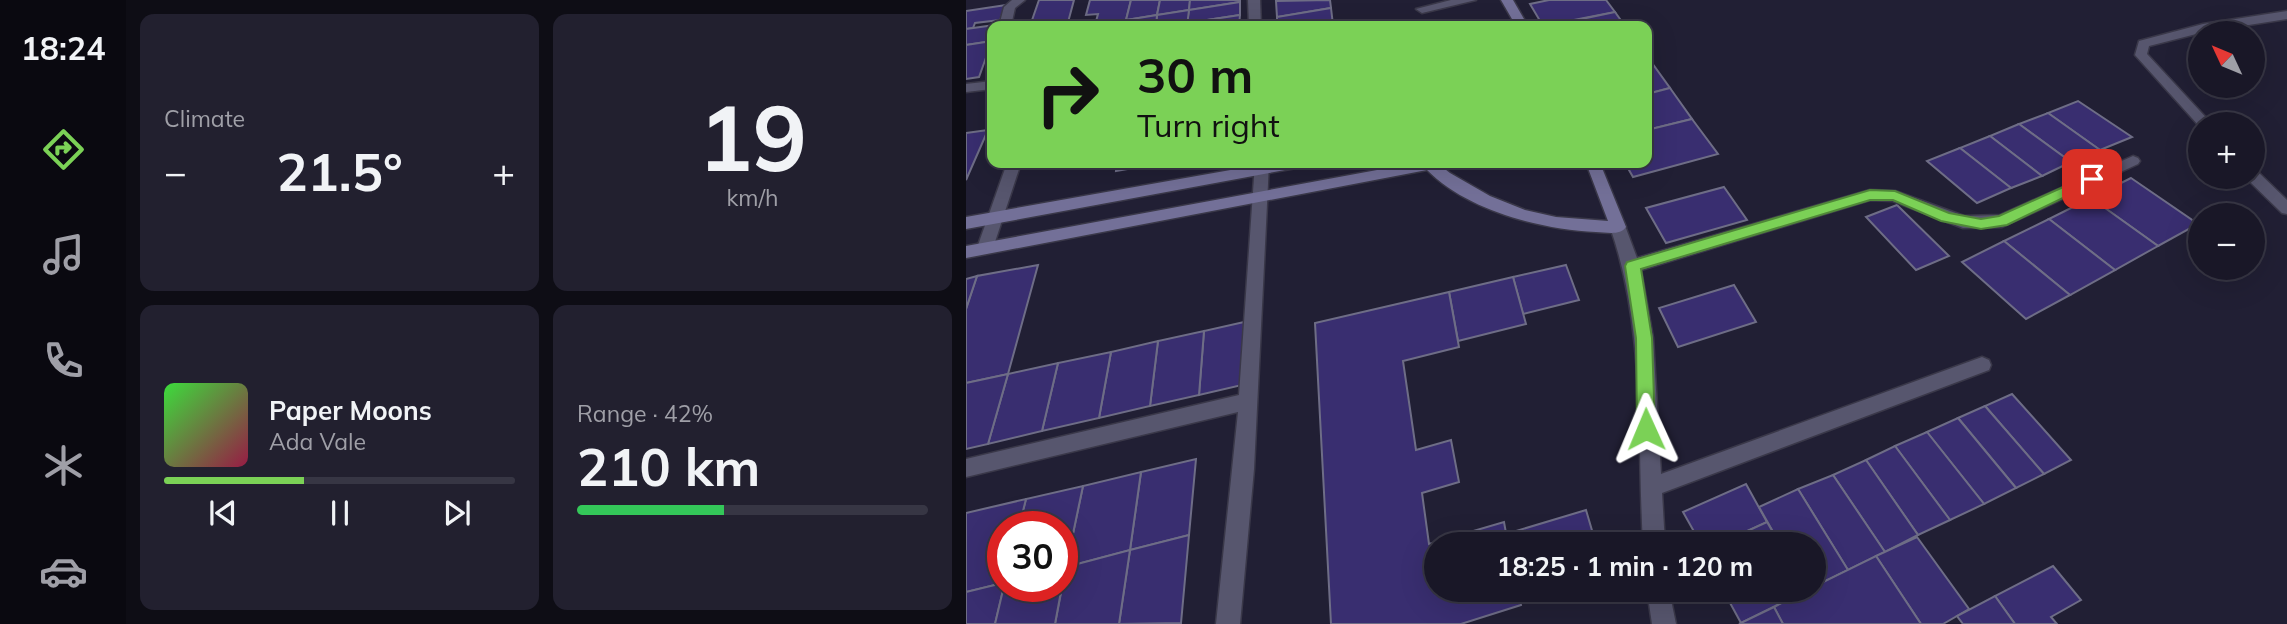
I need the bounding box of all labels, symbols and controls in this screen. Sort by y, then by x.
north arrow [2188,21,2264,98]
map controls [2188,21,2265,280]
text: 18:24 [21,28,105,68]
text: 30 m [1137,44,1253,105]
icon: right [1022,49,1113,140]
text: 19 [698,80,807,194]
text: Climate [164,104,245,133]
text: Turn right [1137,105,1280,145]
button: + [2188,112,2265,189]
icon: directions [39,125,88,174]
text: 21.5° [276,139,403,204]
text: − [164,148,187,196]
text: + [492,148,515,196]
pin [2062,149,2122,209]
icon: arrive [2073,160,2111,198]
text: km/h [726,183,779,212]
button: − [2188,203,2265,280]
icon: music [39,230,88,279]
icon: phone [39,336,88,385]
position arrow [1609,392,1683,466]
text: Paper Moons [269,394,432,427]
text: Range · 42% [577,399,713,428]
text: Ada Vale [269,427,366,456]
text: 210 km [577,434,760,499]
icon: climate [39,441,88,490]
icon: previous [204,494,242,532]
icon: pause [321,494,359,532]
icon: next [438,494,476,532]
speed limit sign: 30 [987,511,1078,602]
icon: car [39,547,88,596]
text: 18:25 · 1 min · 120 m [1497,550,1753,583]

